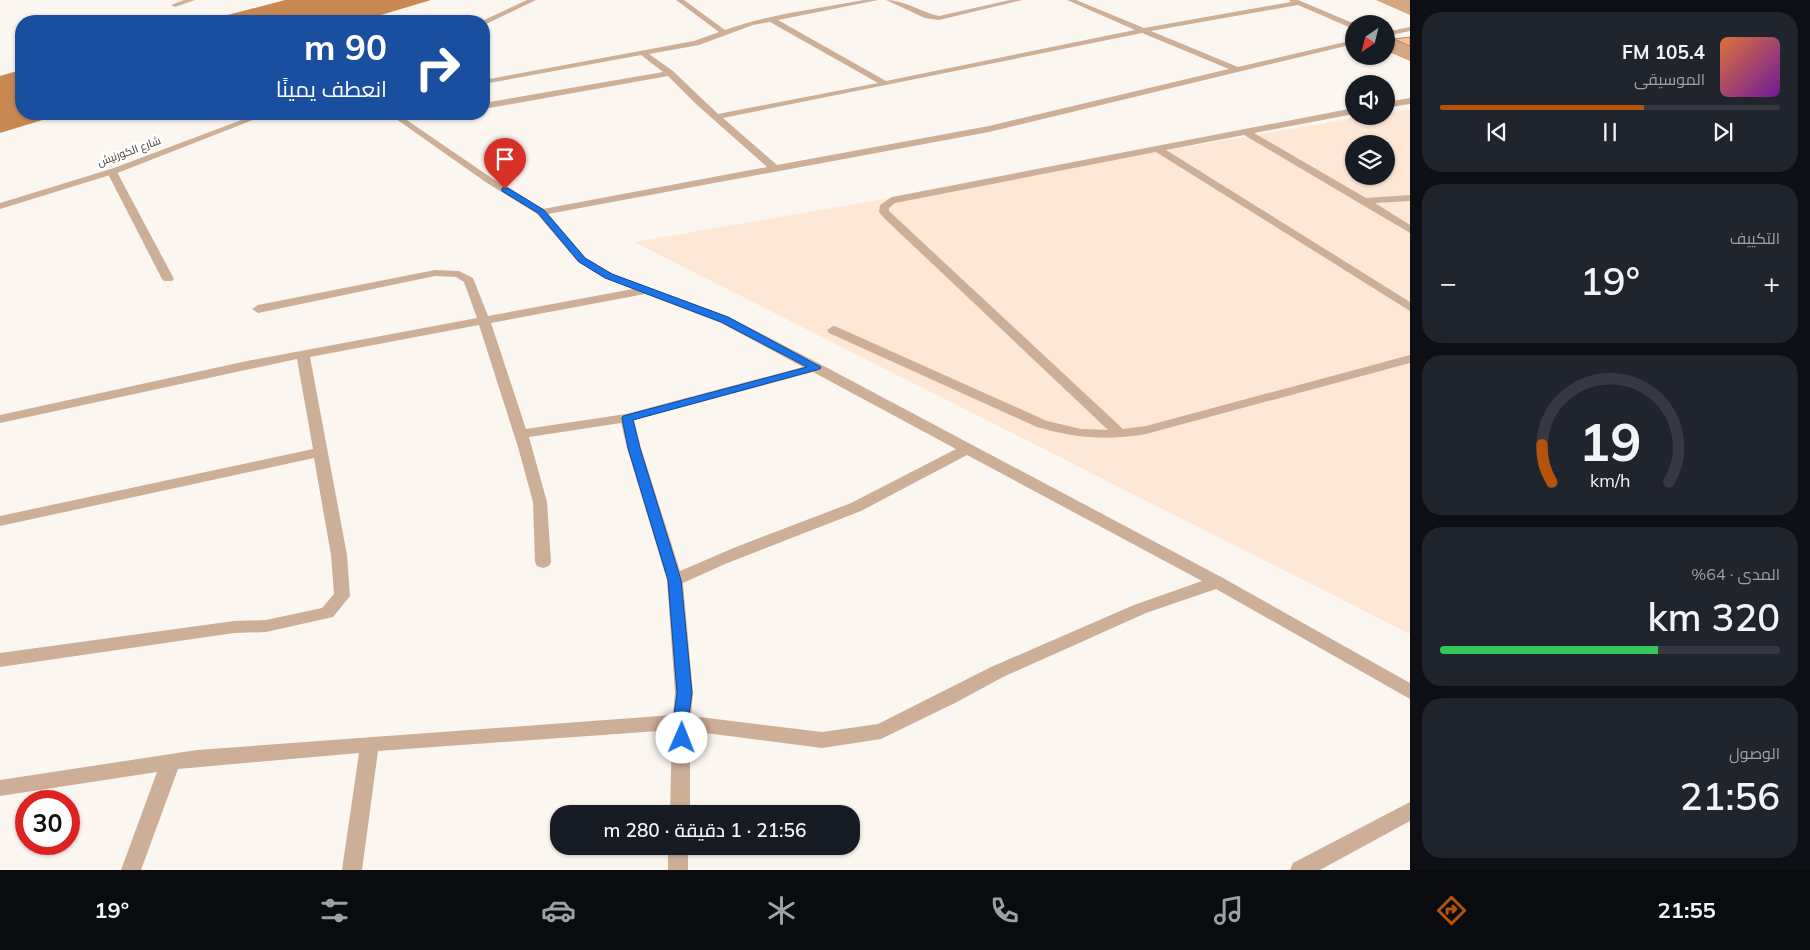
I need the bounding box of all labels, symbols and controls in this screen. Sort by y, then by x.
north arrow [1345,15,1395,65]
map controls [1345,15,1395,185]
text: 90 m [304,25,387,69]
icon: right [405,35,470,100]
text: 105.4 FM [1622,40,1705,64]
text: الموسيقى [1634,69,1705,89]
text: انعطف يمينًا [276,75,387,103]
button: sound [1345,75,1395,125]
icon: previous [1483,118,1511,146]
icon: pause [1596,118,1624,146]
icon: next [1709,118,1737,146]
street label: شارع الكورنيش [95,133,163,170]
button: layers [1345,135,1395,185]
pin [484,138,526,189]
icon: arrive [491,145,519,173]
text: التكييف [1730,228,1780,248]
text: 19° [1580,257,1640,305]
text: − [1440,265,1457,300]
text: + [1763,265,1780,300]
text: 19 [1579,409,1641,474]
text: km/h [1590,469,1630,491]
text: المدى · 64% [1691,564,1780,584]
text: 320 km [1647,593,1780,641]
position arrow [655,711,707,763]
text: الوصول [1729,743,1780,763]
text: 21:56 [1680,772,1780,820]
speed limit sign: 30 [15,790,80,855]
text: 21:56 · 1 دقيقة · 280 m [604,818,806,842]
icon: filters [317,893,352,928]
icon: car [541,893,576,928]
icon: climate [764,893,799,928]
icon: phone [987,893,1022,928]
icon: music [1211,893,1246,928]
icon: directions [1434,893,1469,928]
text: 19° [94,896,129,924]
text: 21:55 [1658,896,1716,924]

